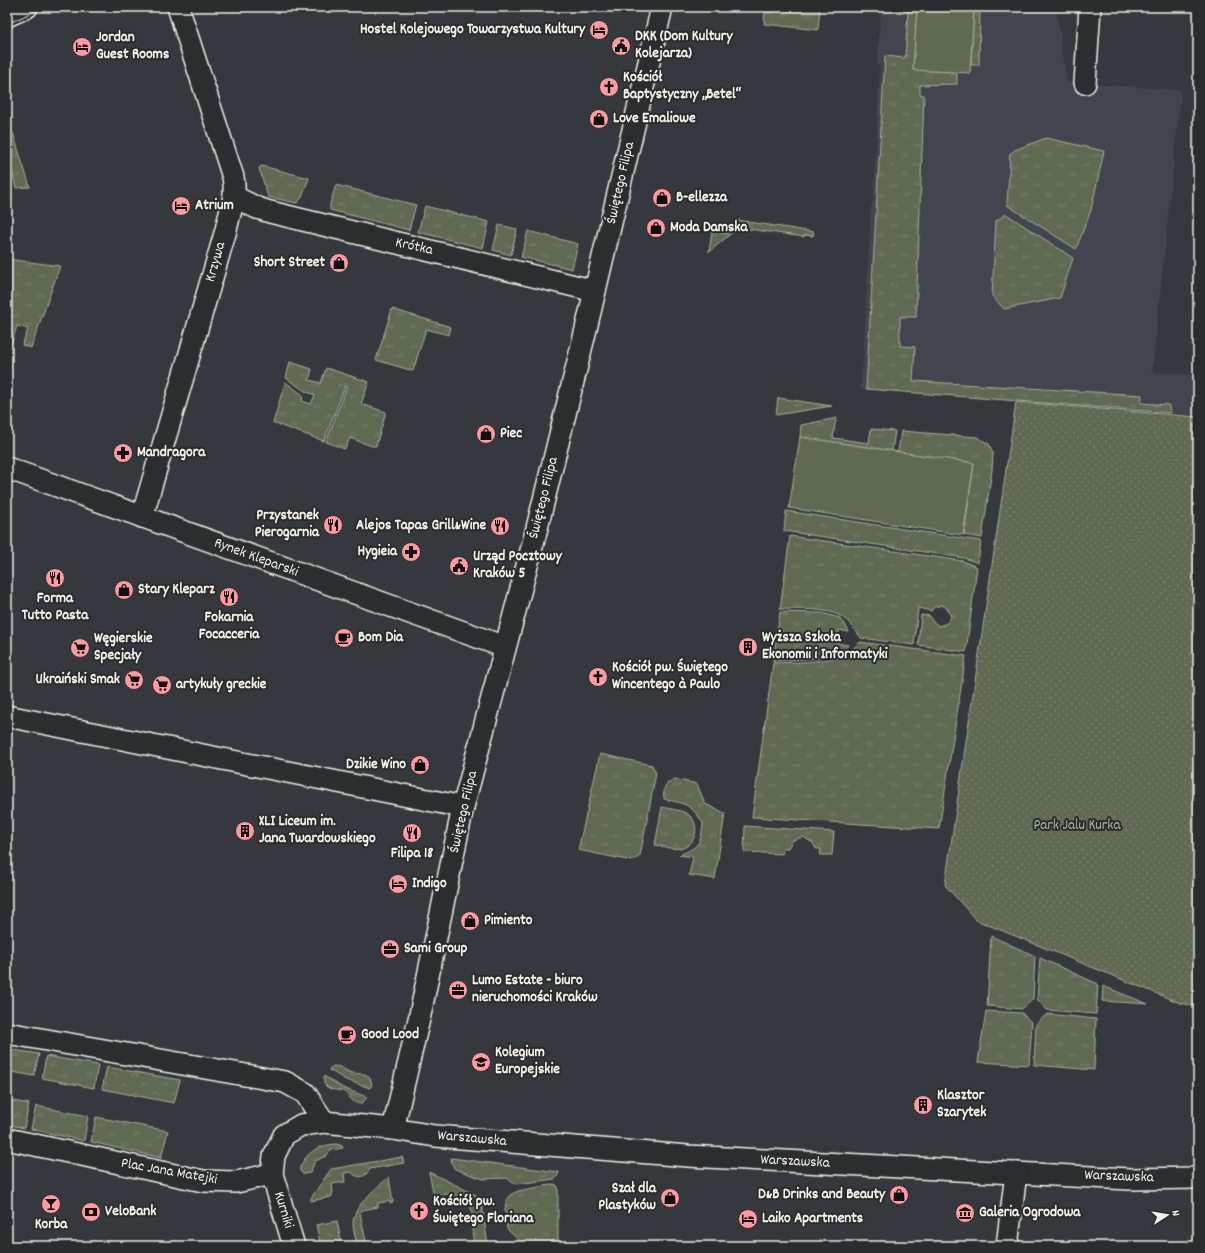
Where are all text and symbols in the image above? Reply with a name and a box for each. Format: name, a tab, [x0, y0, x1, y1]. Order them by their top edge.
place label: Hostel Kolejowego Towarzystwa Kultury	[360, 19, 586, 41]
hotel icon: Hostel Kolejowego Towarzystwa Kultury	[588, 19, 610, 41]
place label: DKK (Dom Kultury Kolejarza)	[635, 26, 733, 65]
place label: Jordan Guest Rooms	[96, 27, 169, 66]
public building icon: DKK (Dom Kultury Kolejarza)	[610, 35, 632, 57]
hotel icon: Jordan Guest Rooms	[71, 36, 93, 58]
place label: Kościół Baptystyczny „Betel“	[623, 67, 742, 106]
church icon: Kościół Baptystyczny „Betel“	[598, 76, 620, 98]
shop icon: Love Emaliowe	[588, 108, 610, 130]
place label: Love Emaliowe	[613, 108, 696, 130]
street label: Świętego Filipa	[601, 139, 641, 226]
shop icon: B-ellezza	[651, 187, 673, 209]
place label: B-ellezza	[676, 187, 728, 209]
hotel icon: Atrium	[170, 195, 192, 217]
place label: Atrium	[195, 195, 234, 217]
shop icon: Moda Damska	[645, 217, 667, 239]
place label: Moda Damska	[670, 217, 749, 239]
street label: Krótka	[393, 232, 436, 262]
street label: Krzywa	[200, 238, 232, 285]
place label: Short Street	[254, 252, 325, 274]
shop icon: Short Street	[328, 252, 350, 274]
shop icon: Piec	[475, 423, 497, 445]
place label: Piec	[500, 423, 522, 445]
pharmacy icon: Mandragora	[112, 442, 134, 464]
place label: Mandragora	[137, 442, 206, 464]
street label: Świętego Filipa	[523, 454, 565, 541]
place label: Przystanek Pierogarnia	[255, 505, 320, 544]
restaurant icon: Przystanek Pierogarnia	[322, 514, 344, 536]
place label: Alejos Tapas Grill&Wine	[356, 515, 486, 537]
restaurant icon: Alejos Tapas Grill&Wine	[489, 515, 511, 537]
street label: Rynek Kleparski	[211, 533, 301, 584]
place label: Hygieia	[358, 541, 398, 563]
pharmacy icon: Hygieia	[400, 541, 422, 563]
place label: Urząd Pocztowy Kraków 5	[473, 546, 563, 585]
public building icon: Urząd Pocztowy Kraków 5	[448, 555, 470, 577]
restaurant icon: Forma Tutto Pasta	[44, 567, 66, 589]
shop icon: Stary Kleparz	[113, 579, 135, 601]
place label: Stary Kleparz	[138, 579, 215, 601]
restaurant icon: Fokarnia Focacceria	[218, 586, 240, 608]
place label: Forma Tutto Pasta	[22, 588, 89, 627]
place label: Fokarnia Focacceria	[199, 607, 260, 646]
cafe icon: Bom Dia	[333, 627, 355, 649]
place label: Bom Dia	[358, 627, 404, 649]
place label: Wyższa Szkoła Ekonomii i Informatyki	[762, 627, 888, 666]
place label: Węgierskie Specjały	[94, 628, 153, 667]
building icon: Wyższa Szkoła Ekonomii i Informatyki	[737, 636, 759, 658]
supermarket icon: Węgierskie Specjały	[69, 637, 91, 659]
place label: Kościół pw. Świętego Wincentego à Paulo	[612, 657, 728, 696]
church icon: Kościół pw. Świętego Wincentego à Paulo	[587, 666, 609, 688]
place label: Ukraiński Smak	[36, 669, 120, 691]
supermarket icon: Ukraiński Smak	[123, 669, 145, 691]
supermarket icon: artykuły greckie	[151, 674, 173, 696]
place label: artykuły greckie	[176, 674, 267, 696]
place label: Dzikie Wino	[346, 754, 406, 776]
shop icon: Dzikie Wino	[409, 754, 431, 776]
street label: Świętego Filipa	[444, 768, 484, 855]
place label: XLI Liceum im. Jana Twardowskiego	[259, 811, 376, 850]
park label: Park Jalu Kurka	[1033, 815, 1122, 837]
building icon: XLI Liceum im. Jana Twardowskiego	[234, 820, 256, 842]
restaurant icon: Filipa 18	[401, 822, 423, 844]
place label: Filipa 18	[391, 843, 433, 865]
hotel icon: Indigo	[387, 873, 409, 895]
place label: Indigo	[412, 873, 447, 895]
shop icon: Pimiento	[459, 910, 481, 932]
place label: Pimiento	[484, 910, 533, 932]
office icon: Sami Group	[379, 938, 401, 960]
place label: Sami Group	[404, 938, 467, 960]
place label: Lumo Estate - biuro nieruchomości Kraków	[472, 970, 598, 1009]
office icon: Lumo Estate - biuro nieruchomości Kraków	[447, 979, 469, 1001]
cafe icon: Good Lood	[336, 1024, 358, 1046]
place label: Good Lood	[361, 1024, 419, 1046]
place label: Kolegium Europejskie	[495, 1042, 560, 1081]
school or university icon: Kolegium Europejskie	[470, 1051, 492, 1073]
place label: Klasztor Szarytek	[937, 1085, 986, 1124]
building icon: Klasztor Szarytek	[912, 1094, 934, 1116]
street label: Warszawska	[436, 1125, 508, 1153]
street label: Warszawska	[760, 1149, 831, 1175]
street label: Plac Jana Matejki	[119, 1153, 219, 1191]
street label: Warszawska	[1084, 1165, 1155, 1189]
place label: Szał dla Plastyków	[598, 1178, 657, 1217]
place label: D&B Drinks and Beauty	[758, 1184, 886, 1206]
shop icon: D&B Drinks and Beauty	[888, 1184, 910, 1206]
shop icon: Szał dla Plastyków	[659, 1187, 681, 1209]
street label: Kurniki	[267, 1189, 299, 1231]
place label: Kościół pw. Świętego Floriana	[433, 1191, 534, 1230]
bar icon: Korba	[40, 1193, 62, 1215]
north arrow	[1147, 1195, 1187, 1235]
church icon: Kościół pw. Świętego Floriana	[408, 1200, 430, 1222]
bank icon: VeloBank	[80, 1201, 102, 1223]
place label: VeloBank	[105, 1201, 156, 1223]
museum icon: Galeria Ogrodowa	[954, 1202, 976, 1224]
place label: Galeria Ogrodowa	[979, 1202, 1081, 1224]
hotel icon: Laiko Apartments	[737, 1208, 759, 1230]
place label: Laiko Apartments	[762, 1208, 863, 1230]
text: N	[1166, 1209, 1183, 1218]
place label: Korba	[35, 1214, 68, 1236]

